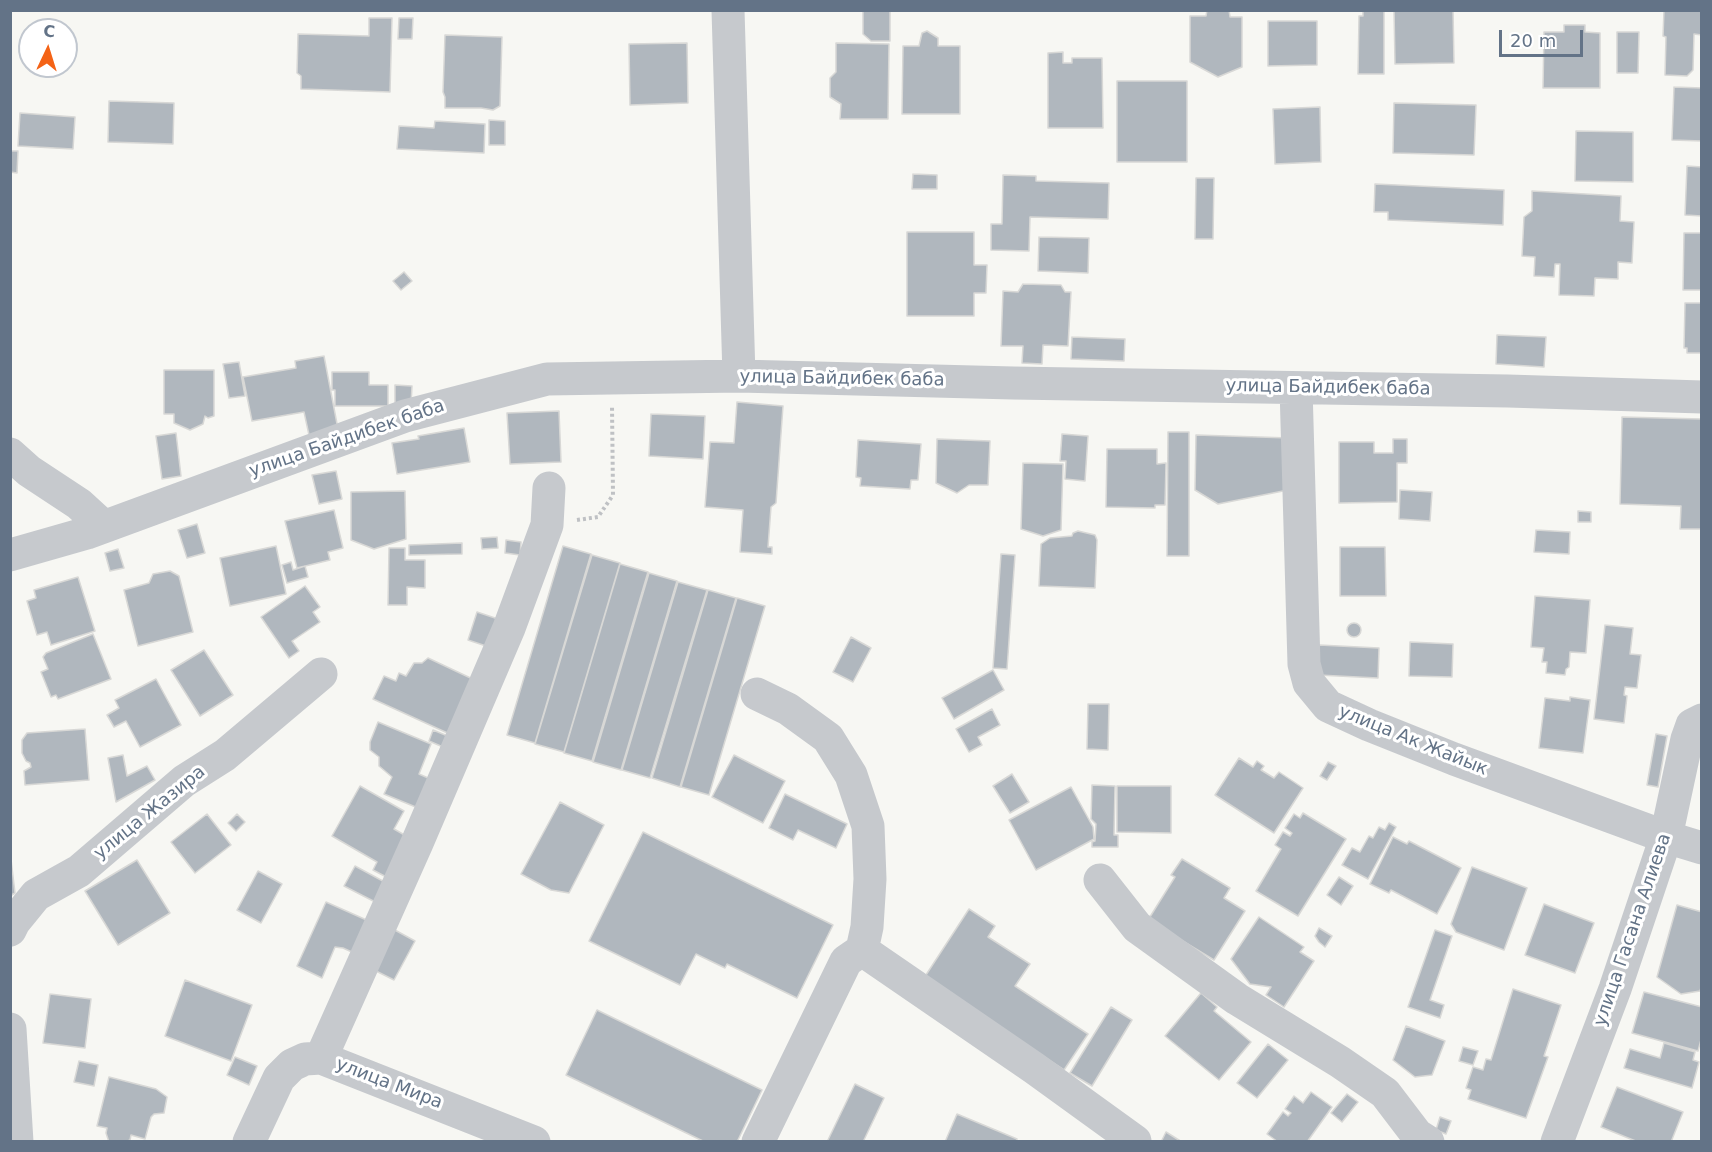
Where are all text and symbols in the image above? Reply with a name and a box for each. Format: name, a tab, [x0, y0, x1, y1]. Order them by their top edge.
north arrow	[18, 18, 78, 78]
scale bar	[1502, 18, 1586, 56]
text: С	[43, 22, 56, 41]
text: 20 m	[1510, 30, 1556, 51]
street label: улица Байдибек баба	[739, 366, 945, 392]
street label: улица Байдибек баба	[1225, 375, 1431, 401]
street label: улица Байдибек баба	[247, 395, 447, 483]
street label: улица Ак Жайык	[1335, 701, 1491, 781]
street label: улица Жазира	[90, 761, 210, 865]
street label: улица Гасана Алиева	[1590, 831, 1676, 1029]
street label: улица Мира	[333, 1054, 445, 1114]

